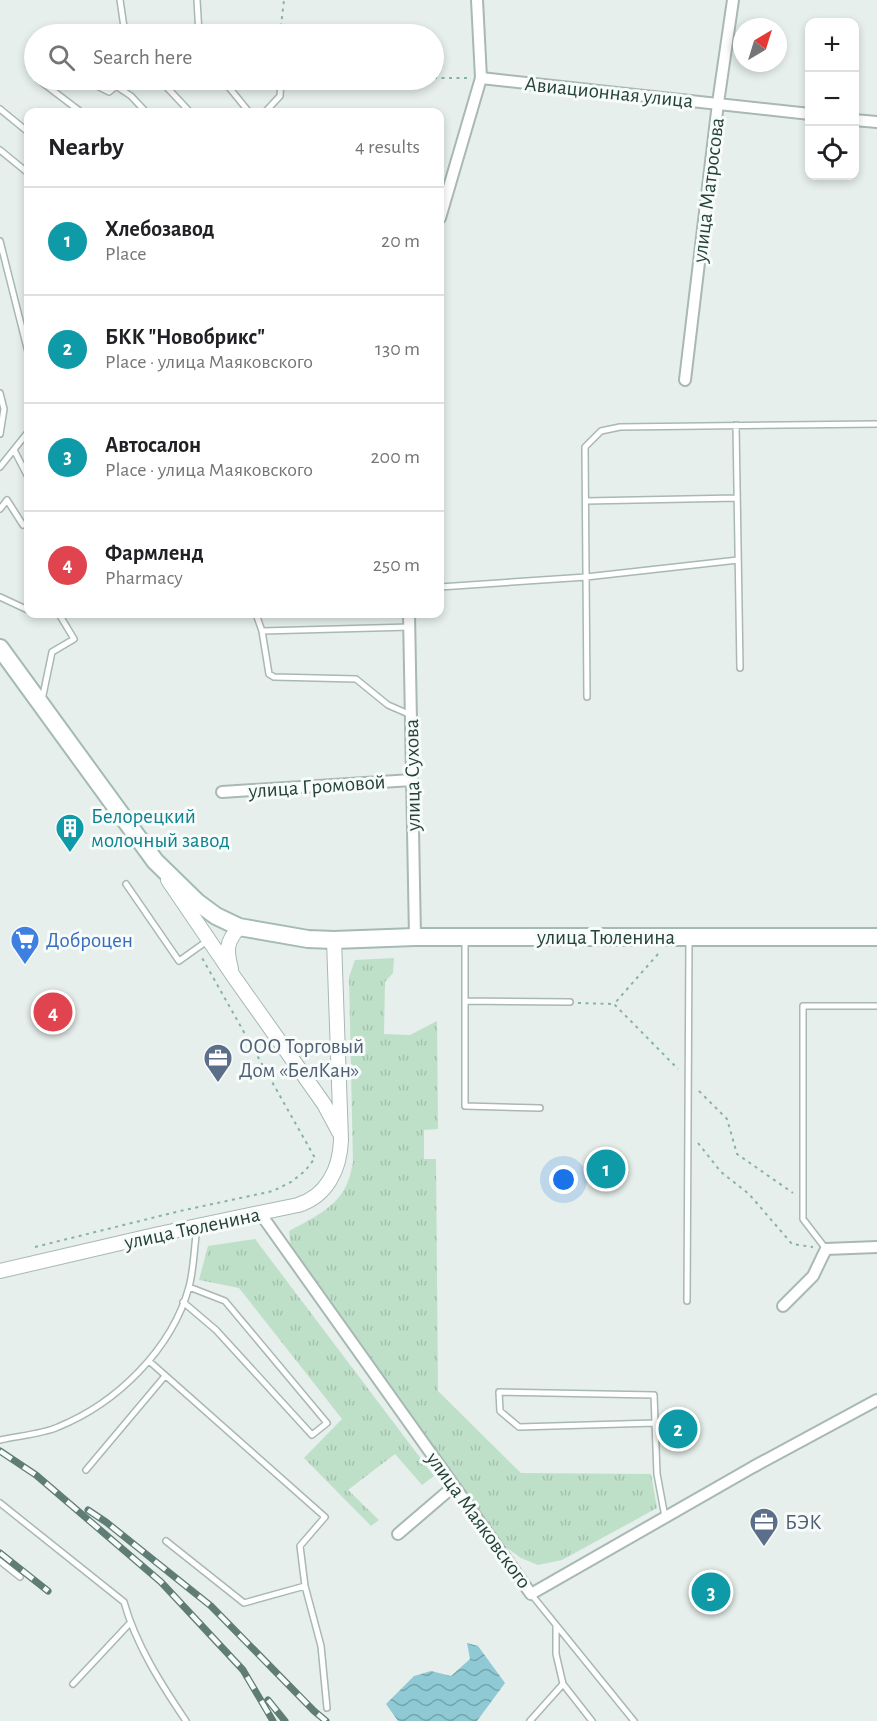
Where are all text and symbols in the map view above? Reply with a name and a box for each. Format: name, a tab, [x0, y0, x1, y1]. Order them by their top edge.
north arrow	[733, 18, 787, 72]
map controls	[805, 18, 859, 180]
button: +	[805, 18, 859, 72]
search box	[24, 24, 444, 90]
icon: search	[45, 41, 78, 74]
text: Search here	[93, 46, 192, 68]
button: −	[805, 72, 859, 126]
street label: Авиационная улица	[524, 73, 695, 112]
street label: улица Матросова	[689, 116, 728, 265]
button: locate	[805, 126, 859, 180]
text: Nearby	[48, 134, 124, 160]
text: 4 results	[355, 137, 420, 157]
text: Хлебозавод	[105, 218, 214, 240]
text: 1	[64, 231, 71, 251]
text: 20 m	[381, 231, 420, 251]
text: Place	[105, 244, 146, 264]
text: БКК "Новобрикс"	[105, 326, 265, 348]
text: 2	[63, 339, 72, 359]
text: 130 m	[375, 339, 420, 359]
text: Place · улица Маяковского	[105, 352, 313, 372]
text: Автосалон	[105, 434, 201, 456]
text: 3	[63, 447, 72, 467]
text: 200 m	[370, 447, 420, 467]
text: Place · улица Маяковского	[105, 460, 313, 480]
text: Фармленд	[105, 542, 204, 564]
text: 4	[62, 555, 73, 575]
text: 250 m	[373, 555, 420, 575]
text: Pharmacy	[105, 568, 183, 588]
street label: улица Сухова	[401, 718, 424, 832]
street label: улица Громовой	[247, 771, 386, 802]
place label: Белорецкий молочный завод	[91, 806, 230, 851]
building icon: Белорецкий молочный завод	[54, 812, 86, 854]
supermarket icon: Доброцен	[9, 924, 41, 966]
street label: улица Тюленина	[536, 927, 675, 948]
place label: Доброцен	[46, 930, 133, 951]
pin: 4	[34, 990, 72, 1034]
place label: ООО Торговый Дом «БелКан»	[239, 1036, 364, 1081]
office icon: ООО Торговый Дом «БелКан»	[202, 1042, 234, 1084]
pin: 1	[586, 1146, 626, 1192]
your location	[549, 1165, 578, 1194]
street label: улица Тюленина	[121, 1204, 262, 1253]
pin: 2	[658, 1406, 698, 1452]
street label: улица Маяковского	[422, 1447, 535, 1592]
office icon: БЭК	[748, 1506, 780, 1548]
place label: БЭК	[785, 1512, 821, 1533]
pin: 3	[692, 1570, 730, 1614]

